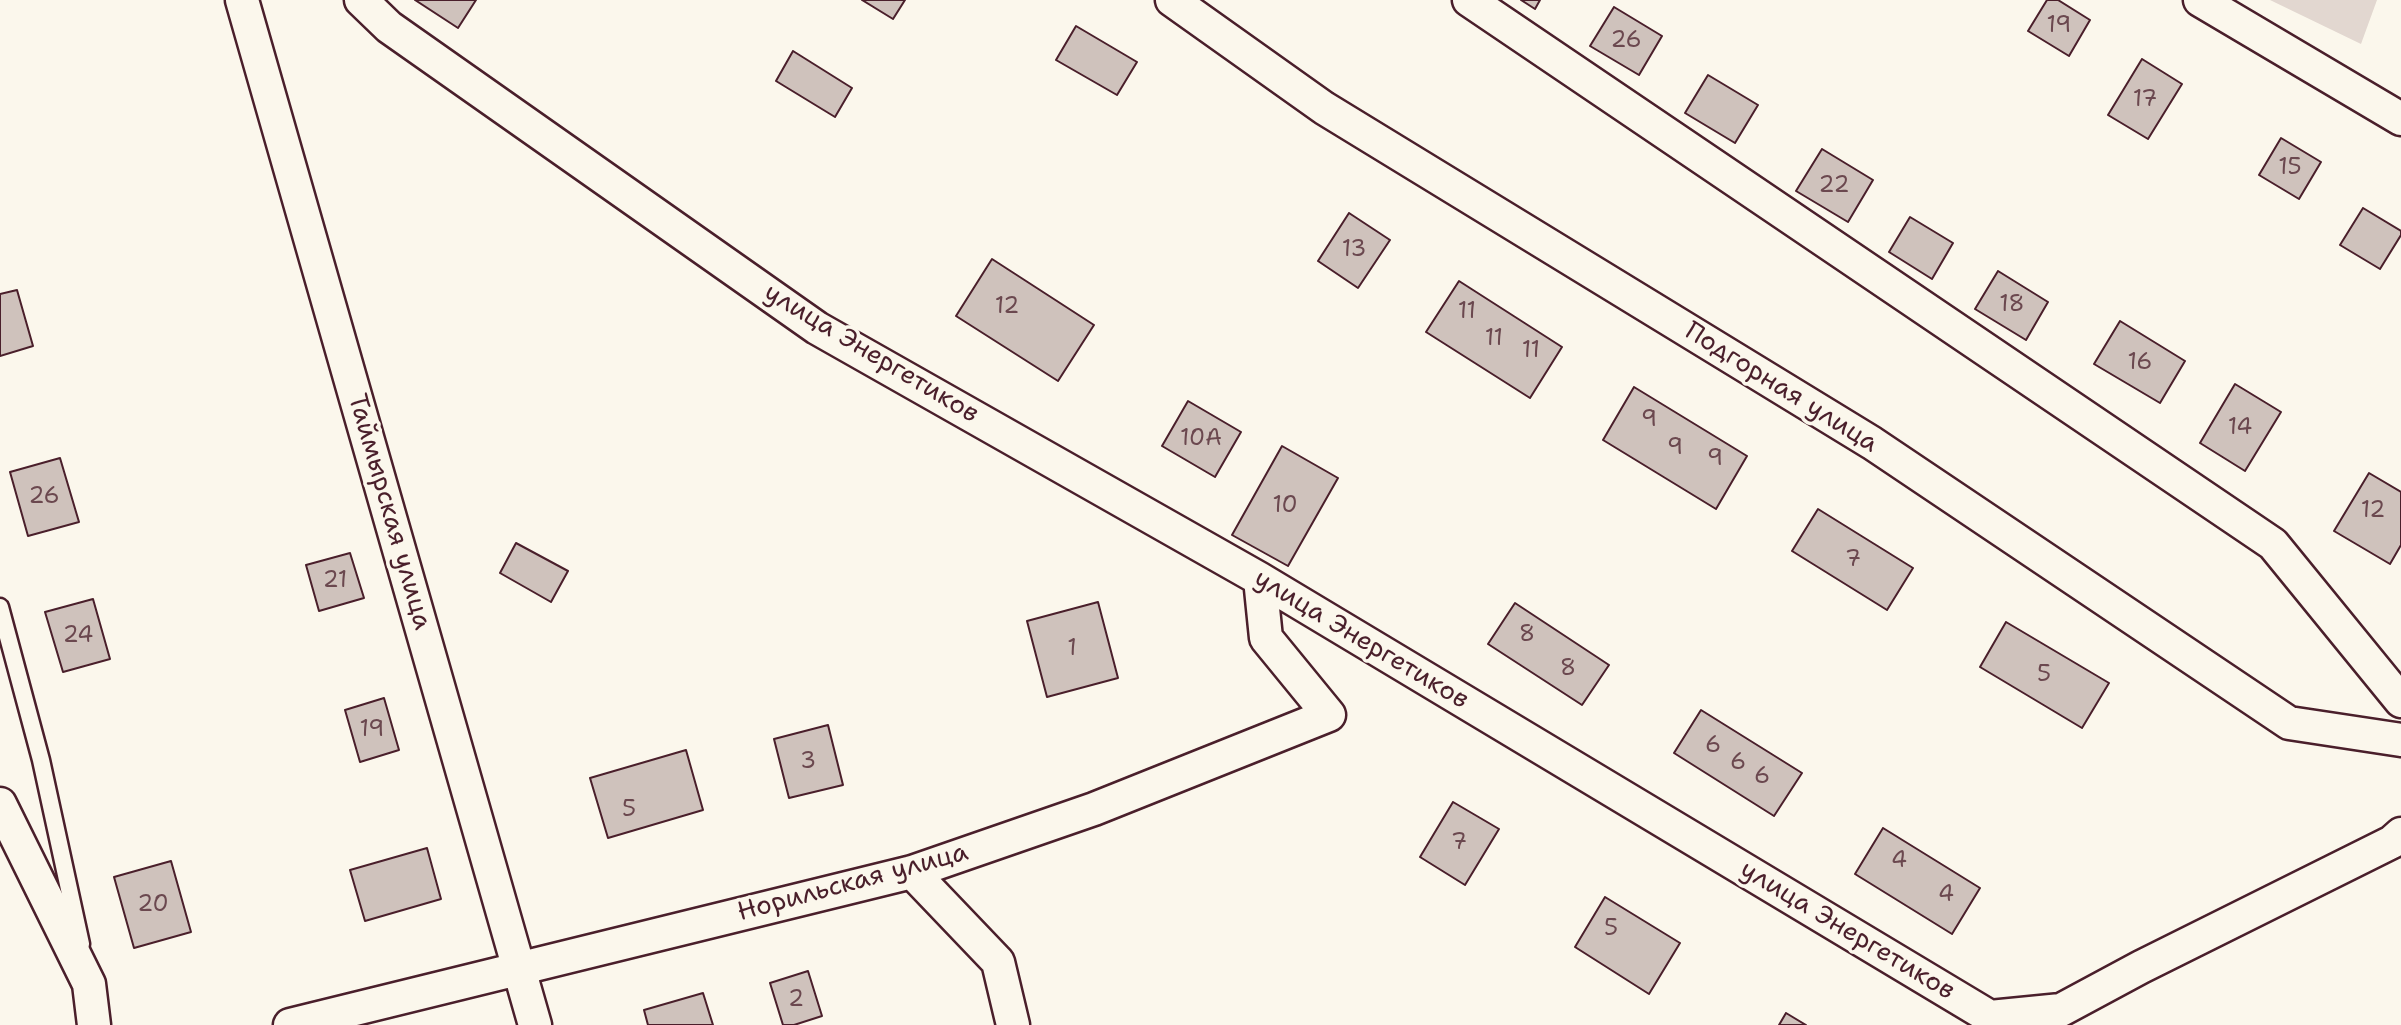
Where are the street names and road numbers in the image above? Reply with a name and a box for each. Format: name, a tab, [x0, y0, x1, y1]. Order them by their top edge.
street label: улица Энергетиков	[758, 278, 984, 430]
street label: Подгорная улица	[1679, 316, 1883, 460]
street label: Таймырская улица	[340, 391, 438, 633]
street label: улица Энергетиков	[1248, 564, 1474, 716]
street label: Норильская улица	[734, 837, 972, 929]
street label: улица Энергетиков	[1734, 855, 1960, 1007]

